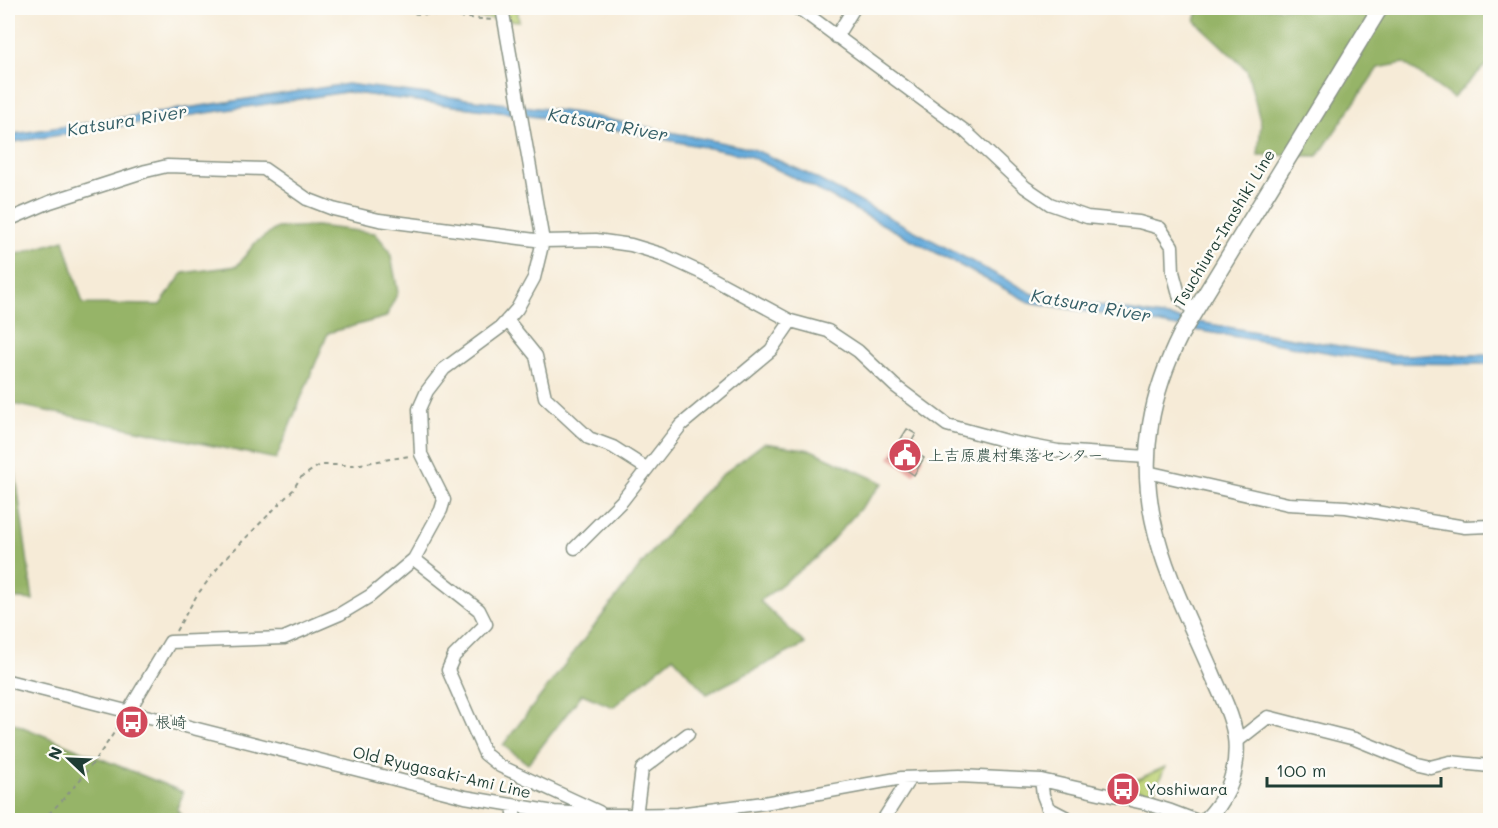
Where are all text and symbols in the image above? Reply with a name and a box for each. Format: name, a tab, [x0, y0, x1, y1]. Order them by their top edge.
water label: Katsura River	[65, 99, 189, 141]
water label: Katsura River	[546, 102, 670, 146]
street label: Tsuchiura-Inashiki Line	[1168, 145, 1279, 310]
water label: Katsura River	[1029, 283, 1153, 327]
public building icon: 上吉原農村集落センター	[887, 437, 923, 473]
place label: 上吉原農村集落センター	[928, 444, 1103, 465]
bus stop icon: 根崎	[114, 704, 150, 740]
place label: 根崎	[155, 711, 187, 732]
north arrow	[39, 729, 99, 789]
street label: Old Ryugasaki-Ami Line	[351, 741, 533, 802]
text: N	[43, 743, 67, 763]
scale bar	[1267, 750, 1441, 788]
text: 100 m	[1276, 758, 1326, 782]
bus stop icon: Yoshiwara	[1105, 771, 1141, 807]
place label: Yoshiwara	[1146, 778, 1228, 799]

